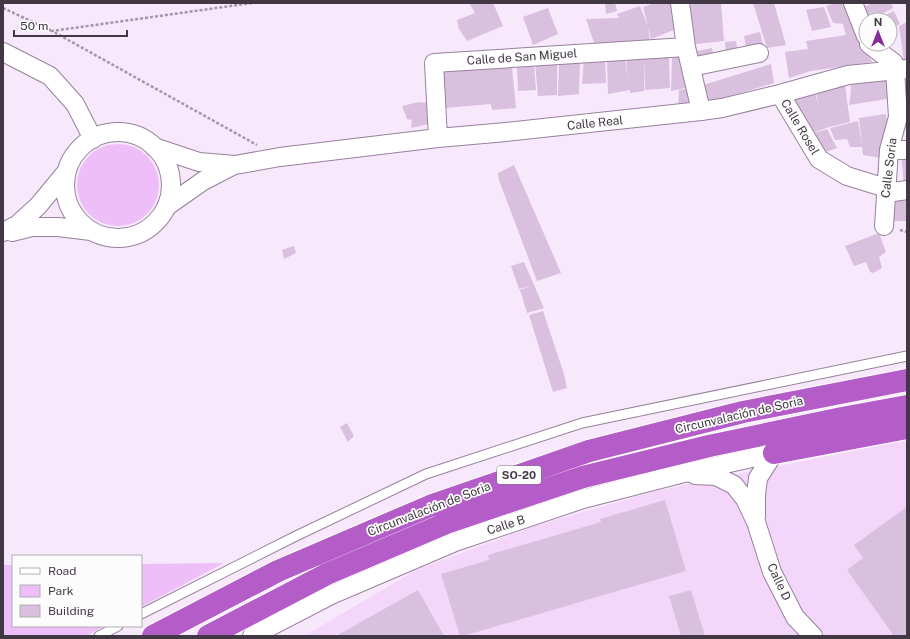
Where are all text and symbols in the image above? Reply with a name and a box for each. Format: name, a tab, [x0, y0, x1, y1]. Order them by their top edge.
scale bar	[14, 12, 127, 38]
north arrow	[858, 12, 898, 52]
text: N	[874, 16, 882, 28]
text: 50 m	[20, 19, 48, 33]
street label: Calle de San Miguel	[466, 46, 578, 68]
street label: Calle Rosel	[778, 97, 822, 158]
street label: Calle Real	[566, 113, 624, 133]
street label: Calle Soria	[878, 137, 900, 199]
street label: Circunvalación de Soria	[674, 393, 804, 437]
road number: SO-20	[497, 466, 541, 484]
street label: Circunvalación de Soria	[365, 479, 493, 539]
street label: Calle B	[485, 512, 527, 538]
legend	[12, 555, 142, 627]
street label: Calle D	[764, 561, 794, 603]
text: Road	[48, 564, 76, 578]
text: Park	[48, 584, 74, 598]
text: Building	[48, 604, 94, 618]

